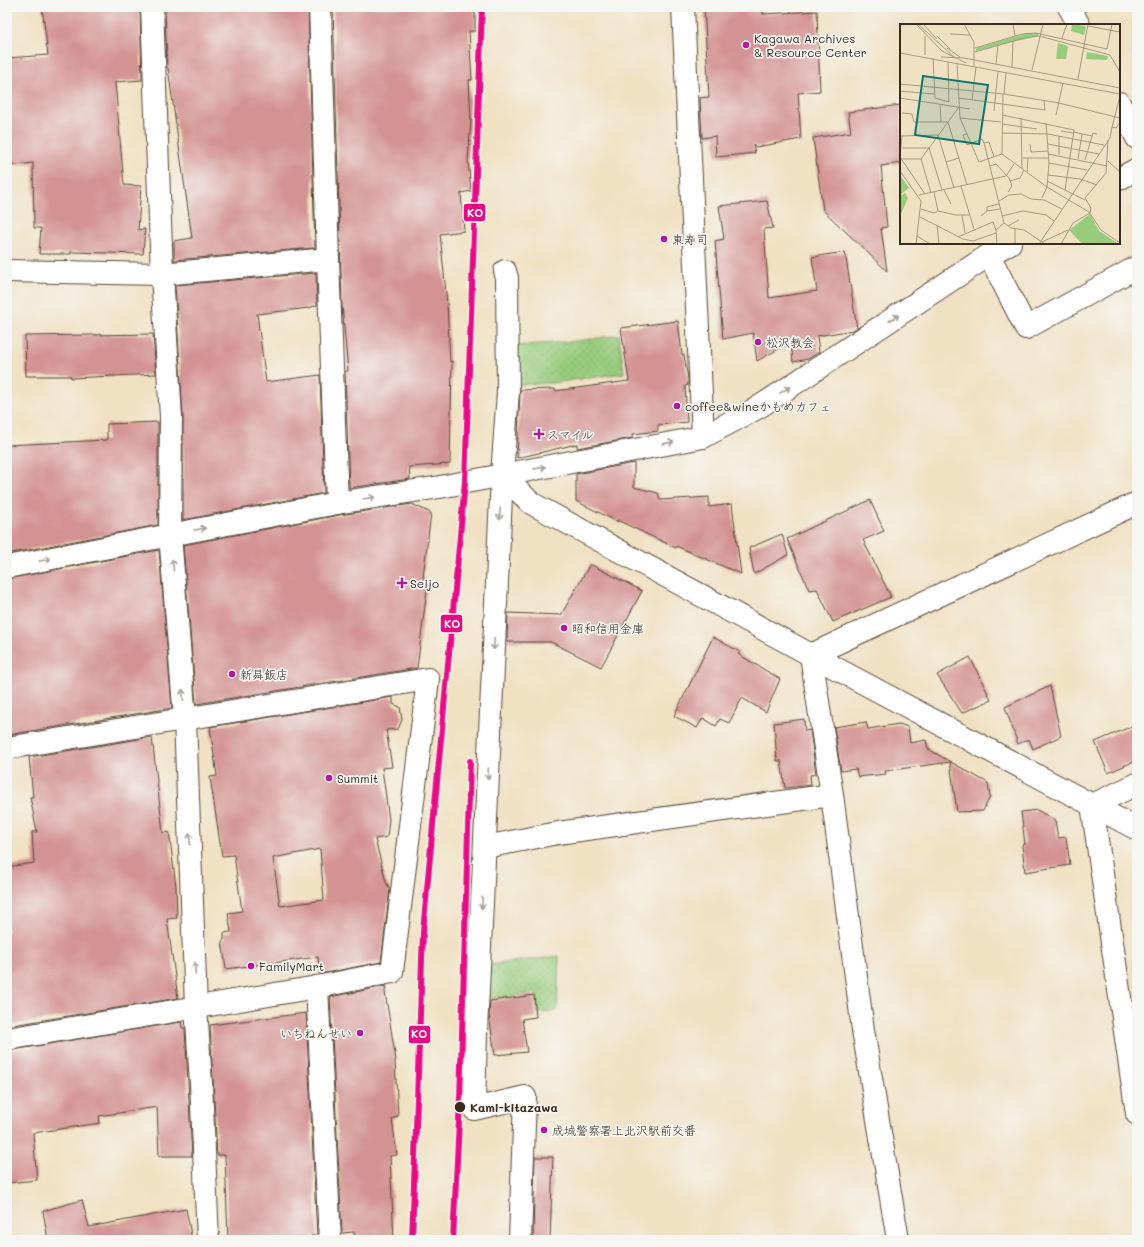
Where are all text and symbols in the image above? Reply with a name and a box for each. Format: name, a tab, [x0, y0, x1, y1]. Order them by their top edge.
inset map	[900, 24, 1120, 244]
place label: Kagawa Archives & Resource Center	[754, 30, 867, 60]
marker: Kagawa Archives & Resource Center	[741, 40, 751, 50]
line badge: KO	[463, 203, 486, 222]
text: KO	[467, 205, 483, 220]
place label: 東寿司	[672, 231, 708, 247]
marker: 東寿司	[659, 234, 669, 244]
one-way arrow	[888, 314, 899, 322]
place label: 松沢教会	[766, 334, 814, 350]
marker: 松沢教会	[753, 337, 763, 347]
one-way arrow	[780, 385, 791, 394]
place label: coffee&wineかもめカフェ	[685, 398, 831, 414]
marker: coffee&wineかもめカフェ	[672, 401, 682, 411]
place label: スマイル	[547, 426, 594, 442]
marker: スマイル	[534, 429, 544, 439]
one-way arrow	[661, 439, 674, 447]
one-way arrow	[533, 463, 546, 471]
one-way arrow	[363, 494, 376, 502]
one-way arrow	[496, 507, 504, 520]
one-way arrow	[193, 525, 206, 533]
one-way arrow	[38, 555, 51, 563]
one-way arrow	[169, 559, 176, 572]
place label: Seijo	[410, 575, 439, 591]
marker: Seijo	[397, 578, 407, 588]
line badge: KO	[440, 614, 463, 633]
text: KO	[444, 616, 460, 631]
place label: 昭和信用金庫	[572, 620, 644, 636]
marker: 昭和信用金庫	[559, 623, 569, 633]
one-way arrow	[491, 637, 498, 650]
place label: 新曻飯店	[240, 666, 288, 682]
marker: 新曻飯店	[227, 669, 237, 679]
one-way arrow	[180, 689, 187, 702]
one-way arrow	[485, 767, 492, 780]
place label: Summit	[337, 770, 378, 786]
marker: Summit	[324, 773, 334, 783]
one-way arrow	[186, 833, 193, 846]
one-way arrow	[479, 896, 486, 909]
place label: FamilyMart	[259, 958, 324, 974]
marker: FamilyMart	[246, 961, 256, 971]
one-way arrow	[191, 962, 198, 975]
place label: いちねんせい	[280, 1025, 352, 1041]
line badge: KO	[408, 1025, 431, 1044]
text: KO	[411, 1026, 427, 1041]
marker: いちねんせい	[355, 1028, 365, 1038]
place label: Kami-kitazawa	[470, 1099, 558, 1115]
marker: Kami-kitazawa	[453, 1100, 467, 1114]
place label: 成城警察署上北沢駅前交番	[552, 1122, 696, 1138]
marker: 成城警察署上北沢駅前交番	[539, 1125, 549, 1135]

